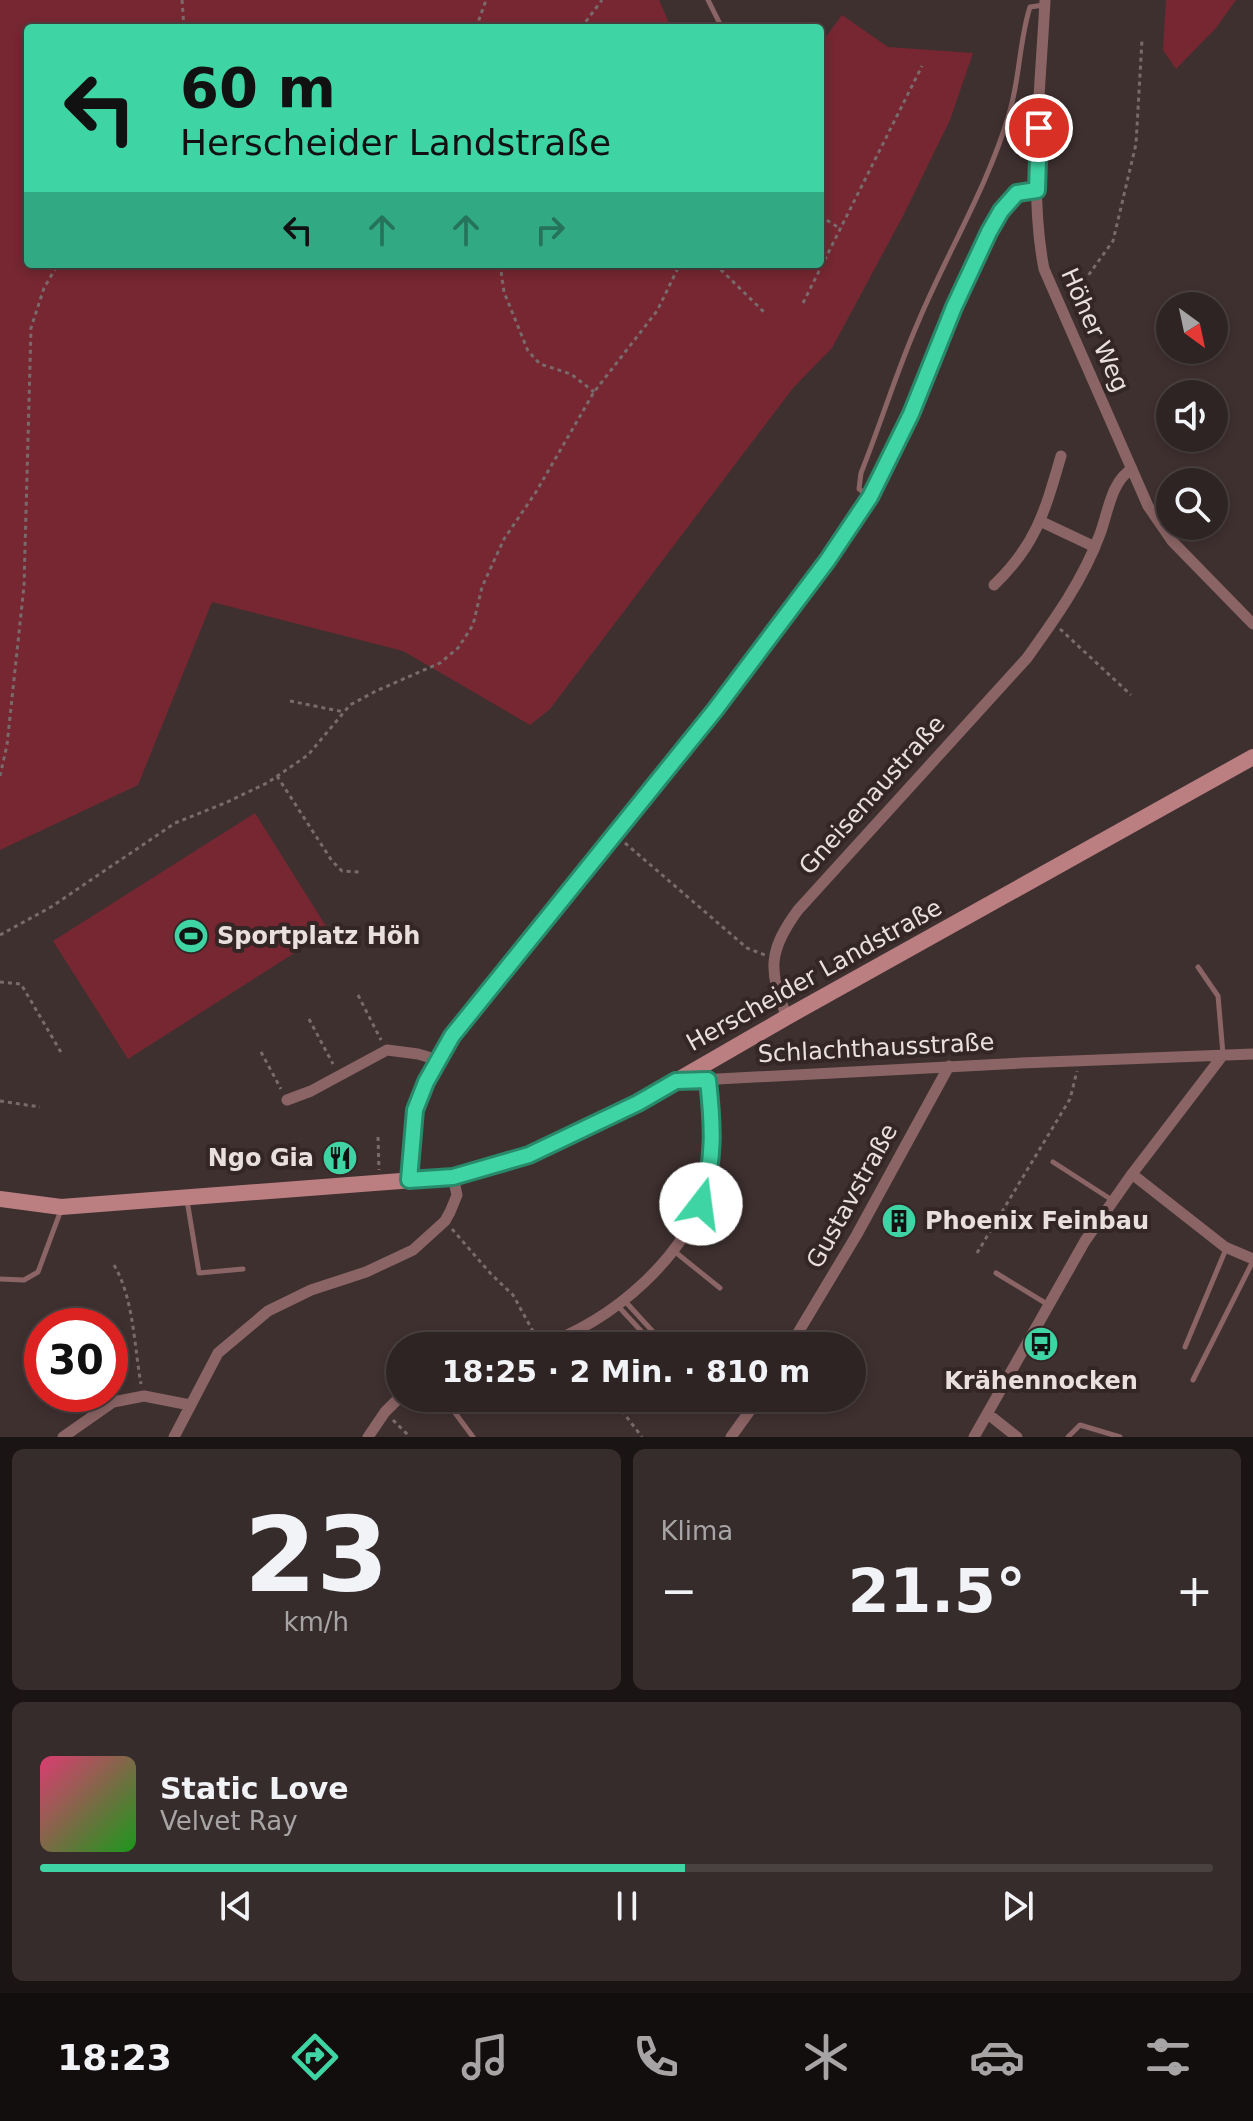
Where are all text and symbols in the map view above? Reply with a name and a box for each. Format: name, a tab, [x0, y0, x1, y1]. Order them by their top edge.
text: 60 m	[180, 55, 336, 120]
icon: left	[48, 56, 152, 160]
pin	[1005, 94, 1073, 162]
icon: arrive	[1017, 106, 1061, 150]
text: Herscheider Landstraße	[180, 122, 611, 163]
icon: left	[276, 208, 320, 252]
icon: ahead	[360, 208, 404, 252]
icon: ahead	[444, 208, 488, 252]
icon: right	[528, 208, 572, 252]
street label: Höher Weg	[1055, 264, 1135, 396]
north arrow	[1156, 292, 1228, 364]
map controls	[1156, 292, 1228, 540]
button: sound	[1156, 380, 1228, 452]
button: search	[1156, 468, 1228, 540]
street label: Gneisenaustraße	[793, 710, 951, 880]
street label: Herscheider Landstraße	[682, 893, 946, 1057]
sports icon: Sportplatz Höh	[172, 917, 210, 955]
place label: Sportplatz Höh	[217, 922, 420, 950]
street label: Schlachthausstraße	[757, 1028, 995, 1068]
street label: Gustavstraße	[801, 1119, 903, 1273]
restaurant icon: Ngo Gia	[321, 1139, 359, 1177]
place label: Ngo Gia	[208, 1144, 314, 1172]
position arrow	[659, 1162, 743, 1246]
building icon: Phoenix Feinbau	[880, 1202, 918, 1240]
place label: Phoenix Feinbau	[925, 1207, 1149, 1235]
speed limit sign: 30	[24, 1308, 128, 1412]
bus stop icon: Krähennocken	[1022, 1325, 1060, 1363]
text: 18:25 · 2 Min. · 810 m	[442, 1354, 810, 1389]
place label: Krähennocken	[944, 1367, 1138, 1395]
text: 23	[244, 1494, 389, 1616]
text: Klima	[661, 1516, 733, 1546]
text: 21.5°	[848, 1556, 1026, 1626]
text: −	[661, 1565, 697, 1616]
text: +	[1176, 1565, 1213, 1616]
text: km/h	[283, 1607, 349, 1637]
text: Static Love	[160, 1771, 349, 1806]
text: Velvet Ray	[160, 1806, 298, 1836]
icon: previous	[214, 1884, 258, 1928]
icon: pause	[605, 1884, 649, 1928]
icon: next	[996, 1884, 1040, 1928]
icon: directions	[287, 2029, 343, 2085]
icon: music	[457, 2029, 513, 2085]
icon: phone	[628, 2029, 684, 2085]
icon: climate	[798, 2029, 854, 2085]
icon: car	[969, 2029, 1025, 2085]
icon: filters	[1140, 2029, 1196, 2085]
text: 18:23	[57, 2037, 172, 2078]

